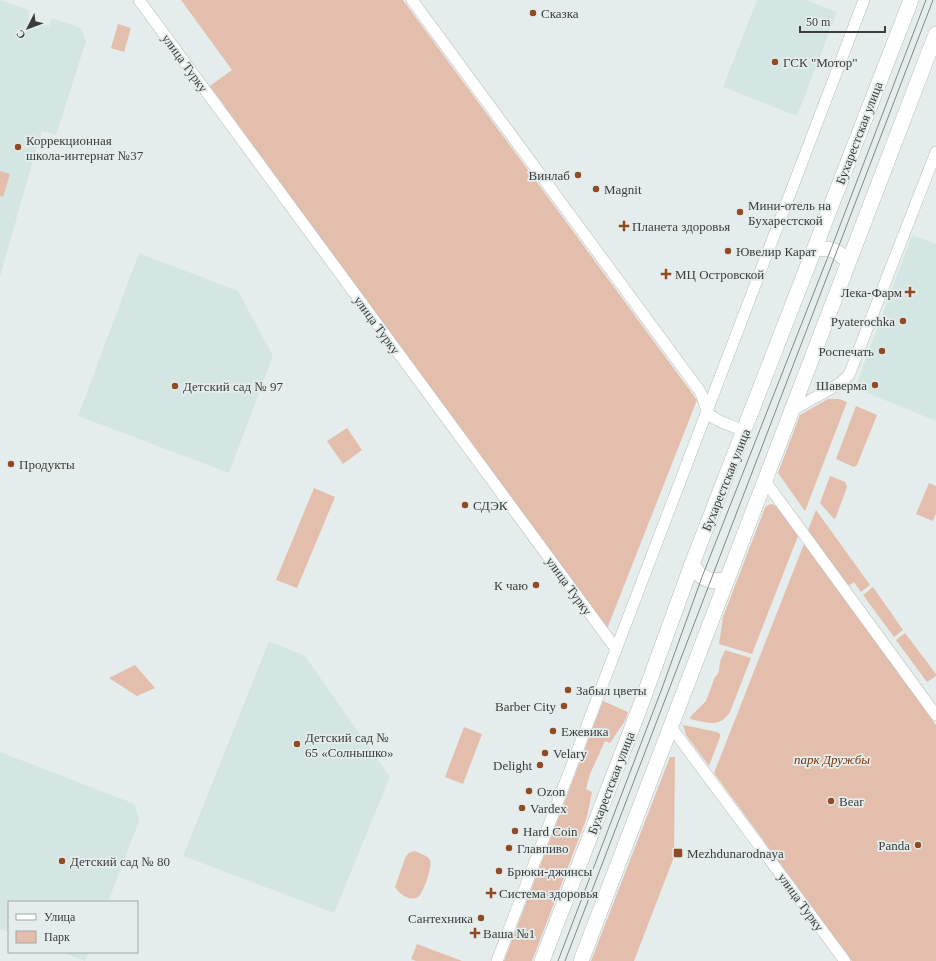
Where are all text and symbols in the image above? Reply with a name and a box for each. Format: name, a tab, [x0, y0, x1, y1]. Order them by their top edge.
place label: Сказка	[541, 6, 579, 21]
north arrow	[8, 8, 48, 48]
marker: Сказка	[528, 8, 538, 18]
scale bar	[800, 8, 885, 34]
text: 50 m	[806, 15, 831, 29]
text: С	[13, 28, 28, 42]
street label: улица Турку	[159, 31, 211, 95]
place label: ГСК "Мотор"	[783, 55, 858, 70]
marker: ГСК "Мотор"	[770, 57, 780, 67]
street label: Бухарестская улица	[832, 79, 886, 187]
place label: Коррекционная школа-интернат №37	[26, 133, 144, 163]
marker: Коррекционная школа-интернат №37	[13, 142, 23, 152]
place label: Винлаб	[529, 168, 570, 183]
marker: Винлаб	[573, 170, 583, 180]
place label: Magnit	[604, 182, 642, 197]
marker: Magnit	[591, 184, 601, 194]
place label: Мини-отель на Бухарестской	[748, 198, 831, 228]
marker: Мини-отель на Бухарестской	[735, 207, 745, 217]
place label: Планета здоровья	[632, 219, 730, 234]
marker: Планета здоровья	[619, 221, 629, 231]
place label: Ювелир Карат	[736, 244, 817, 259]
marker: Ювелир Карат	[723, 246, 733, 256]
place label: МЦ Островской	[675, 267, 764, 282]
marker: МЦ Островской	[660, 268, 672, 280]
place label: Лека-Фарм	[841, 285, 902, 300]
marker: Лека-Фарм	[905, 287, 915, 297]
street label: улица Турку	[351, 293, 403, 357]
place label: Pyaterochka	[831, 314, 895, 329]
marker: Pyaterochka	[898, 316, 908, 326]
place label: Роспечать	[819, 344, 874, 359]
marker: Роспечать	[877, 346, 887, 356]
place label: Шаверма	[816, 378, 867, 393]
place label: Детский сад № 97	[183, 379, 284, 394]
marker: Шаверма	[870, 380, 880, 390]
marker: Детский сад № 97	[170, 381, 180, 391]
street label: Бухарестская улица	[699, 426, 753, 533]
place label: Продукты	[19, 457, 75, 472]
marker: Продукты	[6, 459, 16, 469]
place label: СДЭК	[473, 498, 508, 513]
marker: СДЭК	[460, 500, 470, 510]
street label: улица Турку	[543, 554, 595, 618]
place label: К чаю	[494, 578, 528, 593]
marker: К чаю	[531, 580, 541, 590]
place label: Забыл цветы	[576, 683, 647, 698]
marker: Забыл цветы	[563, 685, 573, 695]
place label: Barber City	[495, 699, 556, 714]
marker: Barber City	[559, 701, 569, 711]
place label: Ежевика	[561, 724, 609, 739]
marker: Ежевика	[548, 726, 558, 736]
street label: Бухарестская улица	[584, 729, 638, 837]
place label: Детский сад № 65 «Солнышко»	[305, 730, 394, 760]
marker: Детский сад № 65 «Солнышко»	[292, 739, 302, 749]
place label: Velary	[553, 746, 587, 761]
marker: Velary	[540, 748, 550, 758]
park label: парк Дружбы	[794, 752, 870, 767]
place label: Delight	[493, 758, 532, 773]
marker: Delight	[535, 760, 545, 770]
place label: Ozon	[537, 784, 566, 799]
marker: Ozon	[524, 786, 534, 796]
place label: Bear	[839, 794, 864, 809]
marker: Bear	[826, 796, 836, 806]
place label: Vardex	[530, 801, 567, 816]
marker: Vardex	[517, 803, 527, 813]
place label: Hard Coin	[523, 824, 578, 839]
marker: Hard Coin	[510, 826, 520, 836]
place label: Panda	[878, 838, 910, 853]
marker: Panda	[913, 840, 923, 850]
place label: Главпиво	[517, 841, 568, 856]
marker: Главпиво	[504, 843, 514, 853]
place label: Mezhdunarodnaya	[687, 846, 784, 861]
marker: Mezhdunarodnaya	[672, 847, 684, 859]
place label: Детский сад № 80	[70, 854, 170, 869]
marker: Детский сад № 80	[57, 856, 67, 866]
place label: Брюки-джинсы	[507, 864, 593, 879]
marker: Брюки-джинсы	[494, 866, 504, 876]
street label: улица Турку	[775, 870, 827, 934]
place label: Система здоровья	[499, 886, 598, 901]
marker: Система здоровья	[486, 888, 496, 898]
legend	[8, 901, 138, 953]
text: Улица	[44, 910, 76, 924]
place label: Сантехника	[408, 911, 473, 926]
marker: Сантехника	[476, 913, 486, 923]
place label: Ваша №1	[483, 926, 535, 941]
marker: Ваша №1	[470, 928, 480, 938]
text: Парк	[44, 930, 70, 944]

